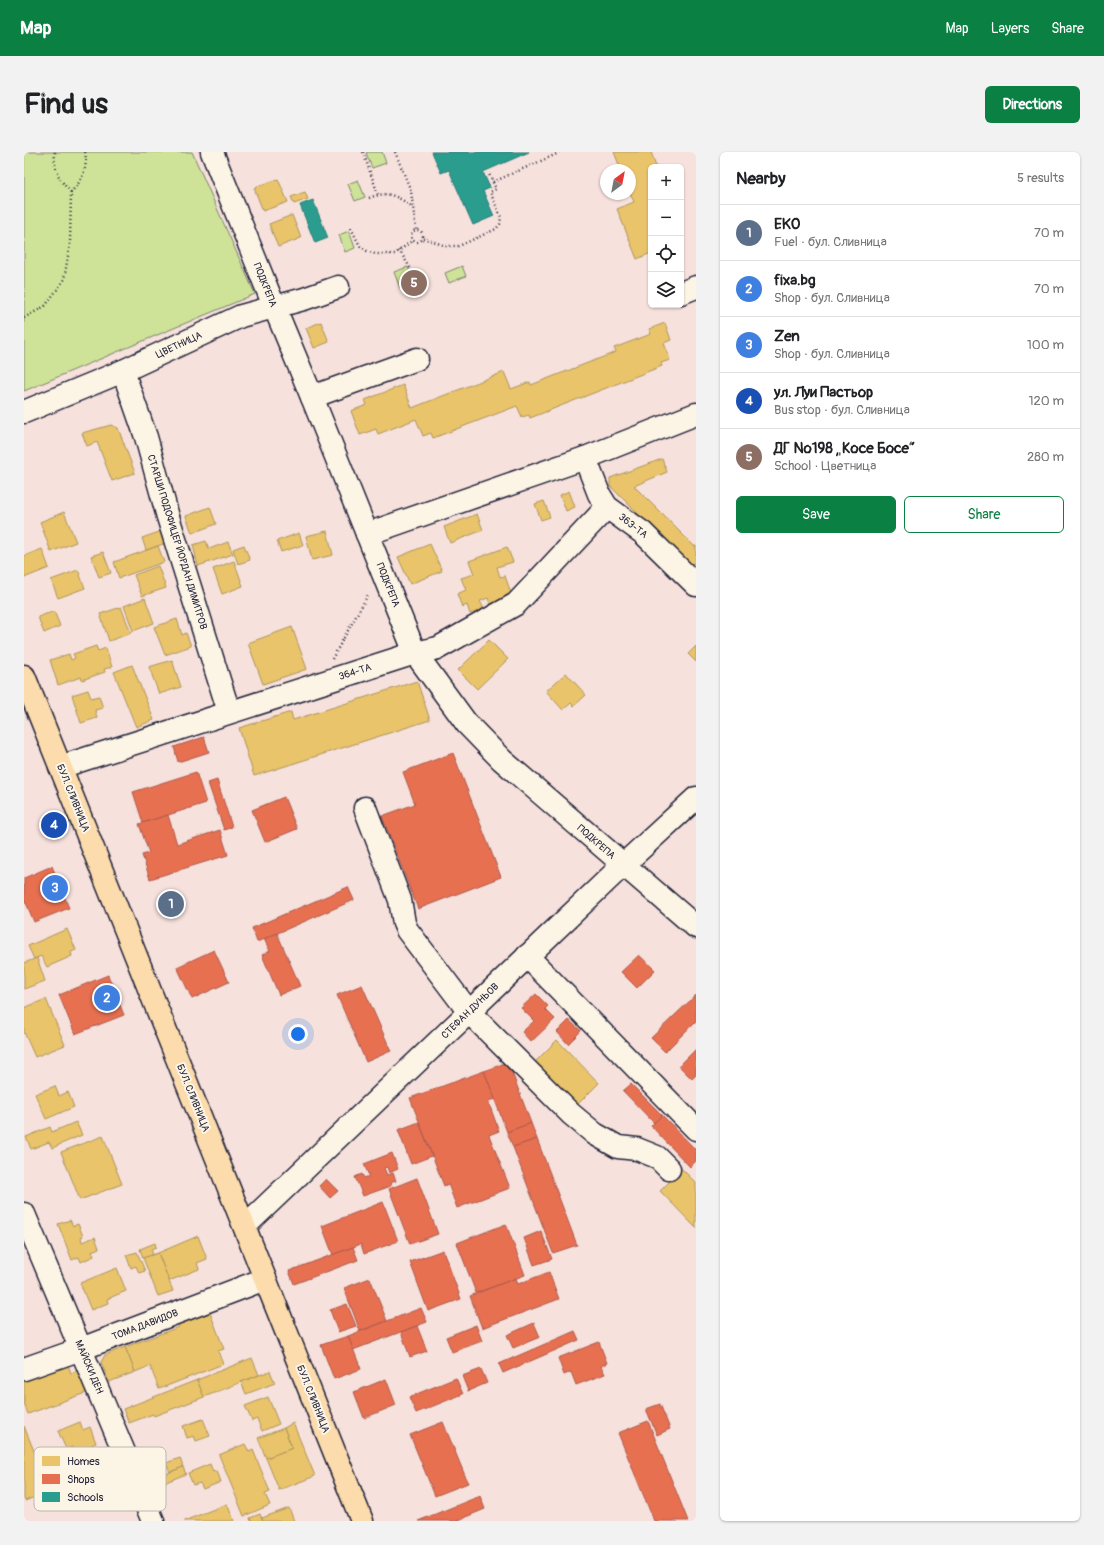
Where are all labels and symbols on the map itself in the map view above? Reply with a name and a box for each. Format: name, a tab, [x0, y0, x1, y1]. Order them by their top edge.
north arrow	[600, 164, 636, 200]
street label: ПОДКРЕПА	[251, 261, 280, 309]
pin: 5	[401, 268, 427, 298]
street label: ЦВЕТНИЦА	[154, 329, 204, 361]
street label: СТАРШИ ПОДОФИЦЕР ЙОРДАН ДИМИТРОВ	[145, 453, 210, 631]
street label: 363-ТА	[616, 511, 650, 541]
street label: ПОДКРЕПА	[374, 561, 403, 609]
street label: 364-ТА	[337, 661, 373, 683]
street label: БУЛ. СЛИВНИЦА	[54, 762, 92, 834]
pin: 4	[41, 810, 67, 840]
street label: ПОДКРЕПА	[574, 822, 618, 862]
pin: 3	[42, 873, 68, 903]
pin: 1	[158, 889, 184, 919]
street label: СТЕФАН ДУНЬОВ	[439, 980, 501, 1041]
pin: 2	[94, 983, 120, 1013]
your location	[288, 1024, 308, 1044]
street label: БУЛ. СЛИВНИЦА	[174, 1062, 212, 1134]
street label: ТОМА ДАВИДОВ	[110, 1307, 180, 1343]
street label: МАЙСКИ ДЕН	[72, 1338, 107, 1396]
street label: БУЛ. СЛИВНИЦА	[294, 1363, 332, 1435]
legend	[34, 1447, 166, 1511]
text: Homes	[67, 1455, 100, 1468]
text: Shops	[67, 1473, 95, 1486]
text: Schools	[67, 1491, 104, 1504]

